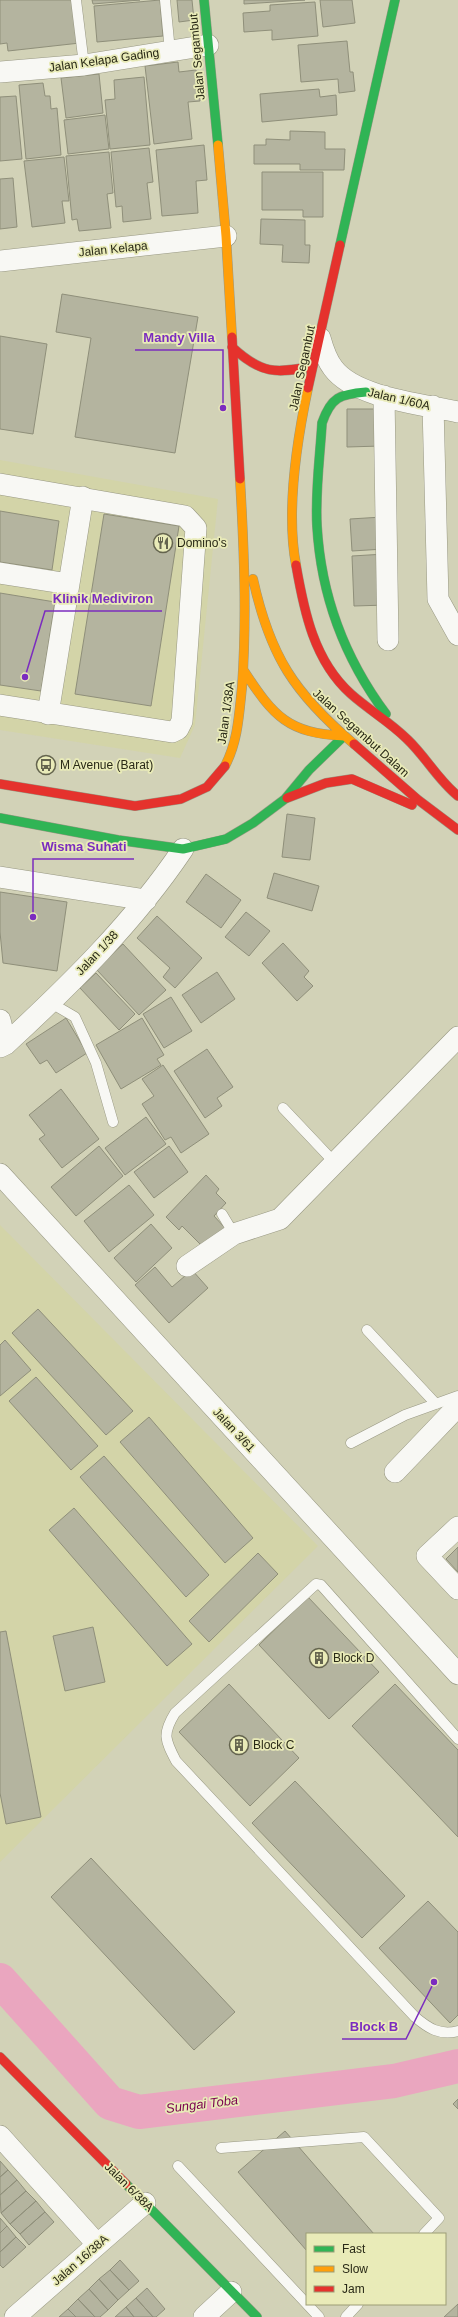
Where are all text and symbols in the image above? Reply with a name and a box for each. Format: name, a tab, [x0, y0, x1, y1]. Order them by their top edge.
street label: Jalan Segambut	[186, 13, 208, 101]
street label: Jalan Kelapa Gading	[48, 45, 160, 75]
street label: Jalan Kelapa	[78, 238, 149, 260]
street label: Jalan Segambut	[286, 323, 318, 412]
callout: Mandy Villa	[135, 325, 223, 350]
text: Mandy Villa	[143, 330, 215, 345]
street label: Jalan 1/60A	[367, 385, 431, 413]
restaurant icon: Domino's	[152, 532, 174, 554]
place label: Domino's	[177, 536, 227, 550]
callout: Klinik Mediviron	[45, 586, 162, 611]
text: Klinik Mediviron	[53, 591, 153, 606]
street label: Jalan 1/38A	[215, 681, 237, 745]
street label: Jalan Segambut Dalam	[310, 686, 412, 780]
bus stop icon: M Avenue (Barat)	[35, 754, 57, 776]
place label: M Avenue (Barat)	[60, 758, 153, 772]
callout: Wisma Suhati	[33, 834, 134, 859]
text: Wisma Suhati	[41, 839, 127, 854]
street label: Jalan 1/38	[73, 928, 121, 978]
street label: Jalan 3/61	[210, 1405, 258, 1455]
building icon: Block D	[308, 1647, 330, 1669]
place label: Block D	[333, 1651, 375, 1665]
building icon: Block C	[228, 1734, 250, 1756]
place label: Block C	[253, 1738, 295, 1752]
callout: Block B	[342, 2014, 406, 2039]
text: Block B	[350, 2019, 398, 2034]
water label: Sungai Toba	[165, 2092, 239, 2116]
street label: Jalan 6/38A	[102, 2160, 156, 2214]
street label: Jalan 16/38A	[49, 2232, 111, 2288]
legend	[306, 2233, 446, 2305]
text: Fast	[342, 2242, 366, 2256]
text: Slow	[342, 2262, 368, 2276]
text: Jam	[342, 2282, 365, 2296]

